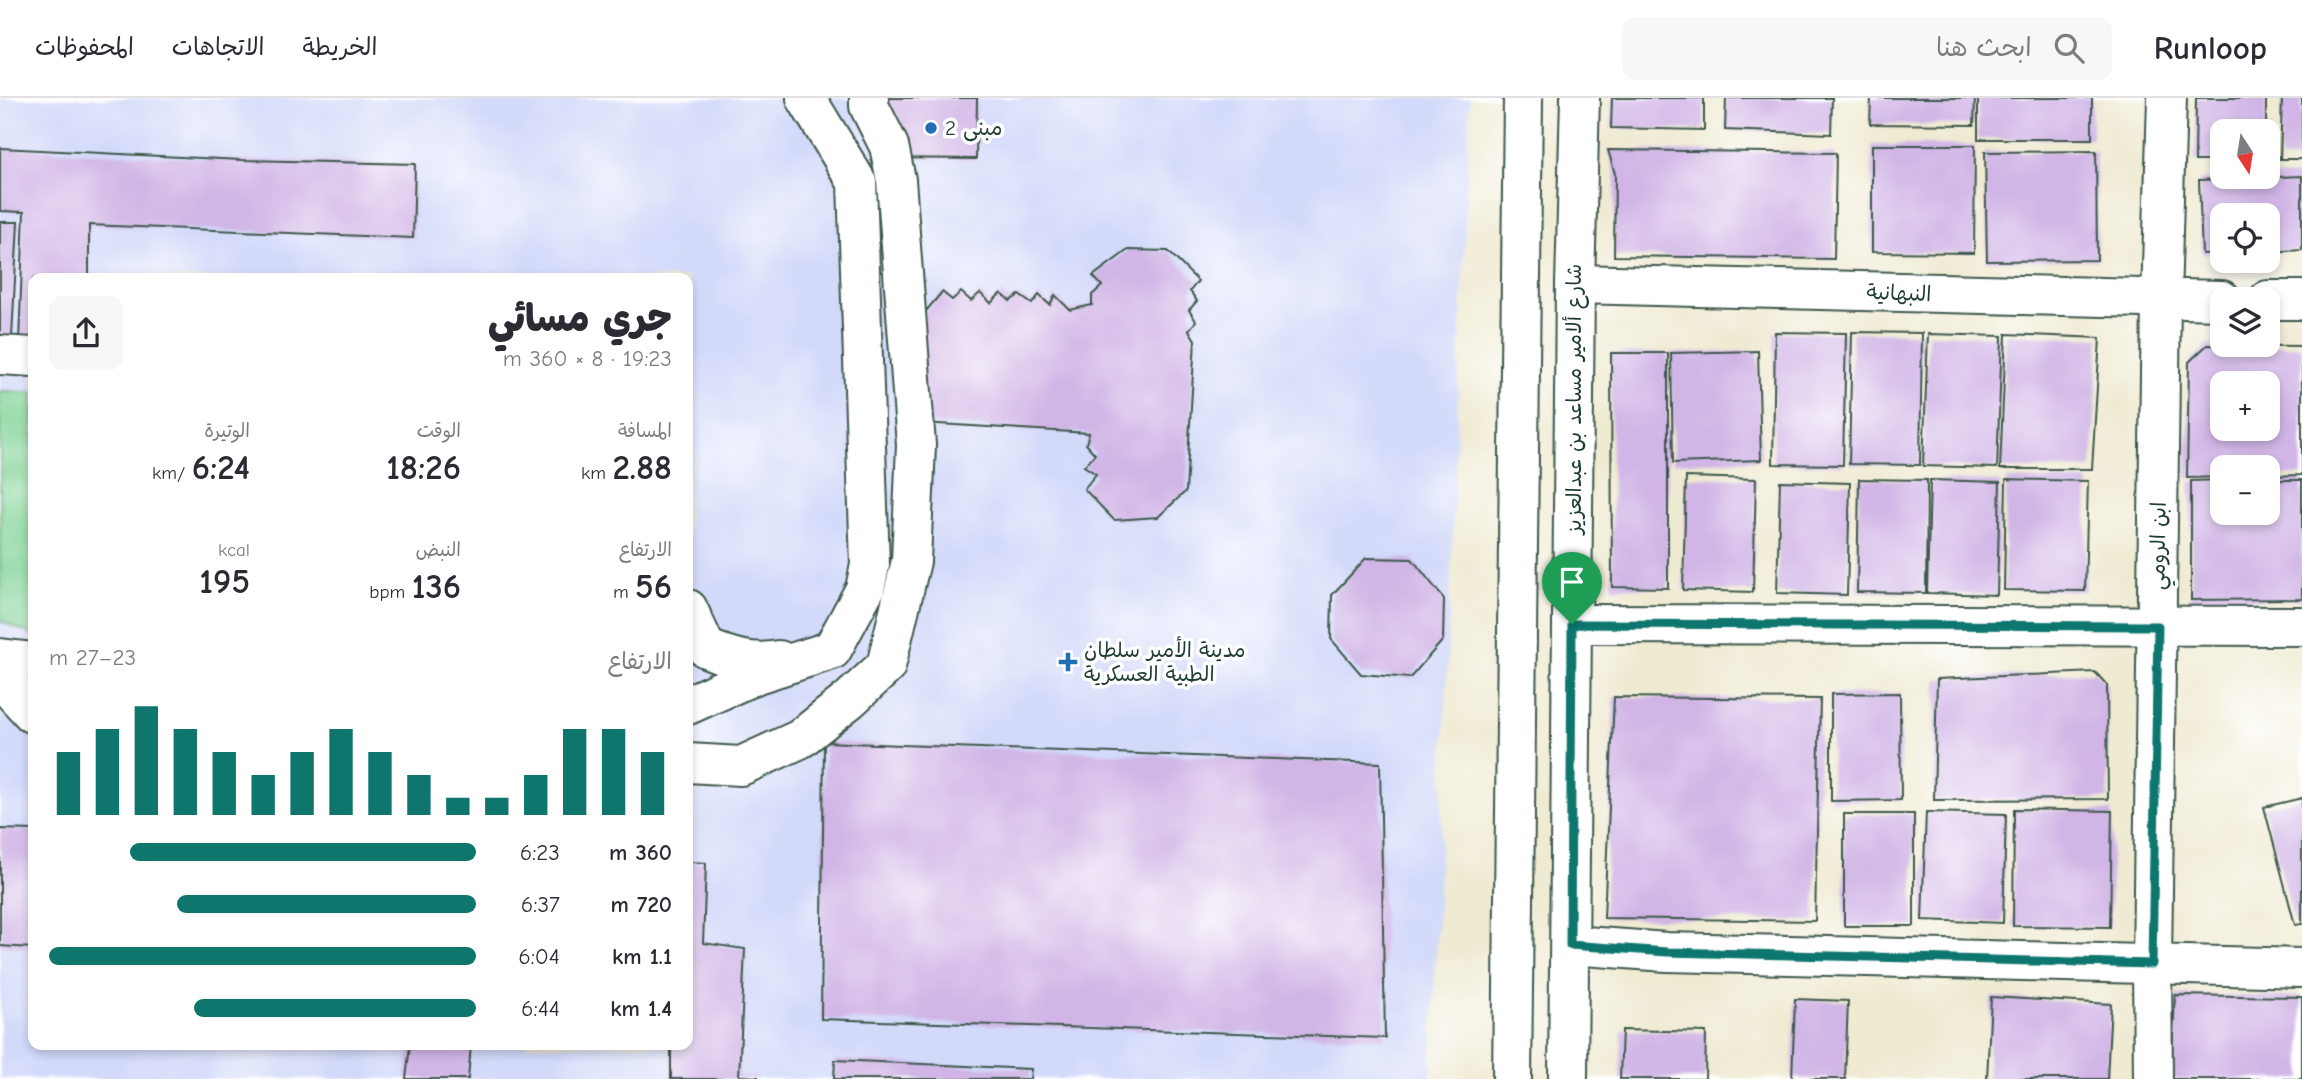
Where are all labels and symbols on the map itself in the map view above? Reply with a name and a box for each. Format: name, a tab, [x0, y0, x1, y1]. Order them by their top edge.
place label: مبنى 2	[945, 116, 1002, 142]
north arrow	[2210, 119, 2280, 189]
marker: مبنى 2	[923, 120, 939, 136]
street label: شارع ألامير مساعد بن عبدالعزيز	[1562, 264, 1589, 536]
street label: النبهانية	[1866, 280, 1932, 307]
street label: ابن الرومي	[2145, 502, 2178, 591]
pin	[1542, 552, 1602, 624]
place label: مدينة الأمير سلطان الطبية العسكرية	[1084, 636, 1246, 687]
marker: مدينة الأمير سلطان الطبية العسكرية	[1058, 652, 1078, 672]

